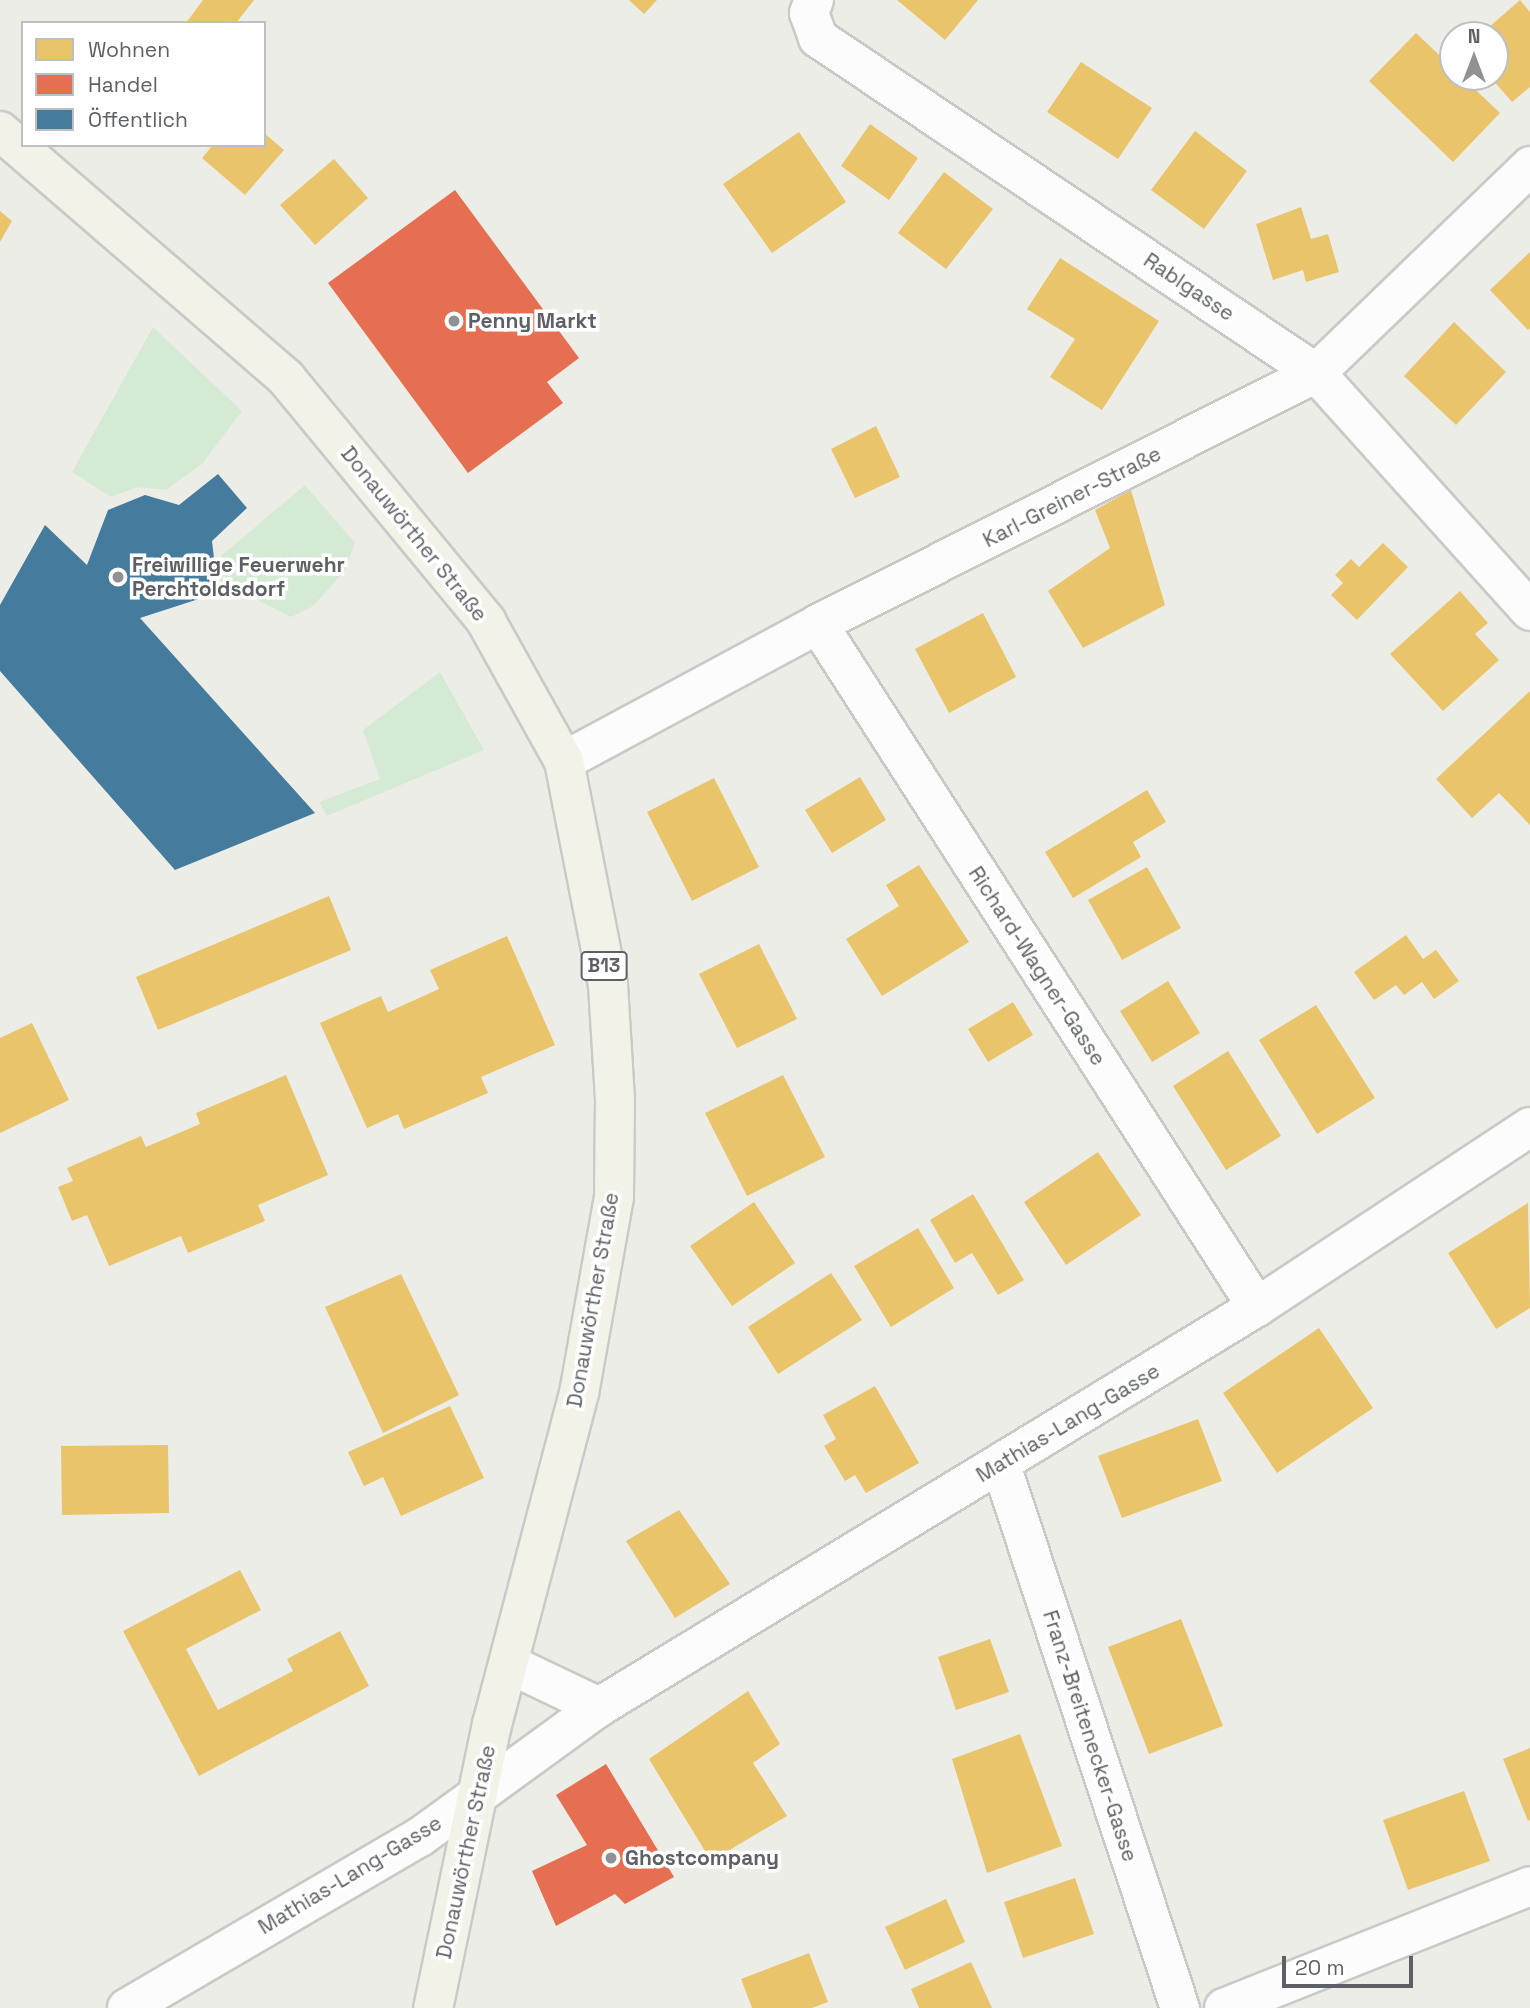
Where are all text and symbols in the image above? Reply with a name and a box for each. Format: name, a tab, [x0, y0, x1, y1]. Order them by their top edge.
legend	[21, 21, 266, 147]
north arrow	[1439, 21, 1509, 91]
text: N	[1468, 24, 1480, 49]
text: Wohnen	[88, 36, 170, 63]
text: Handel	[88, 71, 158, 98]
text: Öffentlich	[88, 106, 188, 133]
street label: Rablgasse	[1139, 247, 1239, 327]
place label: Penny Markt	[468, 308, 597, 334]
marker: Penny Markt	[446, 313, 462, 329]
street label: Donauwörther Straße	[336, 441, 492, 627]
street label: Karl-Greiner-Straße	[979, 441, 1165, 553]
place label: Freiwillige Feuerwehr Perchtoldsdorf	[132, 552, 345, 602]
marker: Freiwillige Feuerwehr Perchtoldsdorf	[110, 569, 126, 585]
street label: Richard-Wagner-Gasse	[963, 862, 1111, 1070]
road number: B13	[580, 950, 628, 982]
street label: Donauwörther Straße	[562, 1190, 624, 1410]
street label: Mathias-Lang-Gasse	[972, 1358, 1164, 1488]
street label: Franz-Breitenecker-Gasse	[1037, 1607, 1143, 1865]
street label: Donauwörther Straße	[431, 1743, 501, 1961]
street label: Mathias-Lang-Gasse	[254, 1810, 446, 1940]
place label: Ghostcompany	[625, 1845, 779, 1871]
marker: Ghostcompany	[603, 1850, 619, 1866]
scale bar	[1285, 1941, 1416, 1985]
text: 20 m	[1295, 1954, 1345, 1981]

